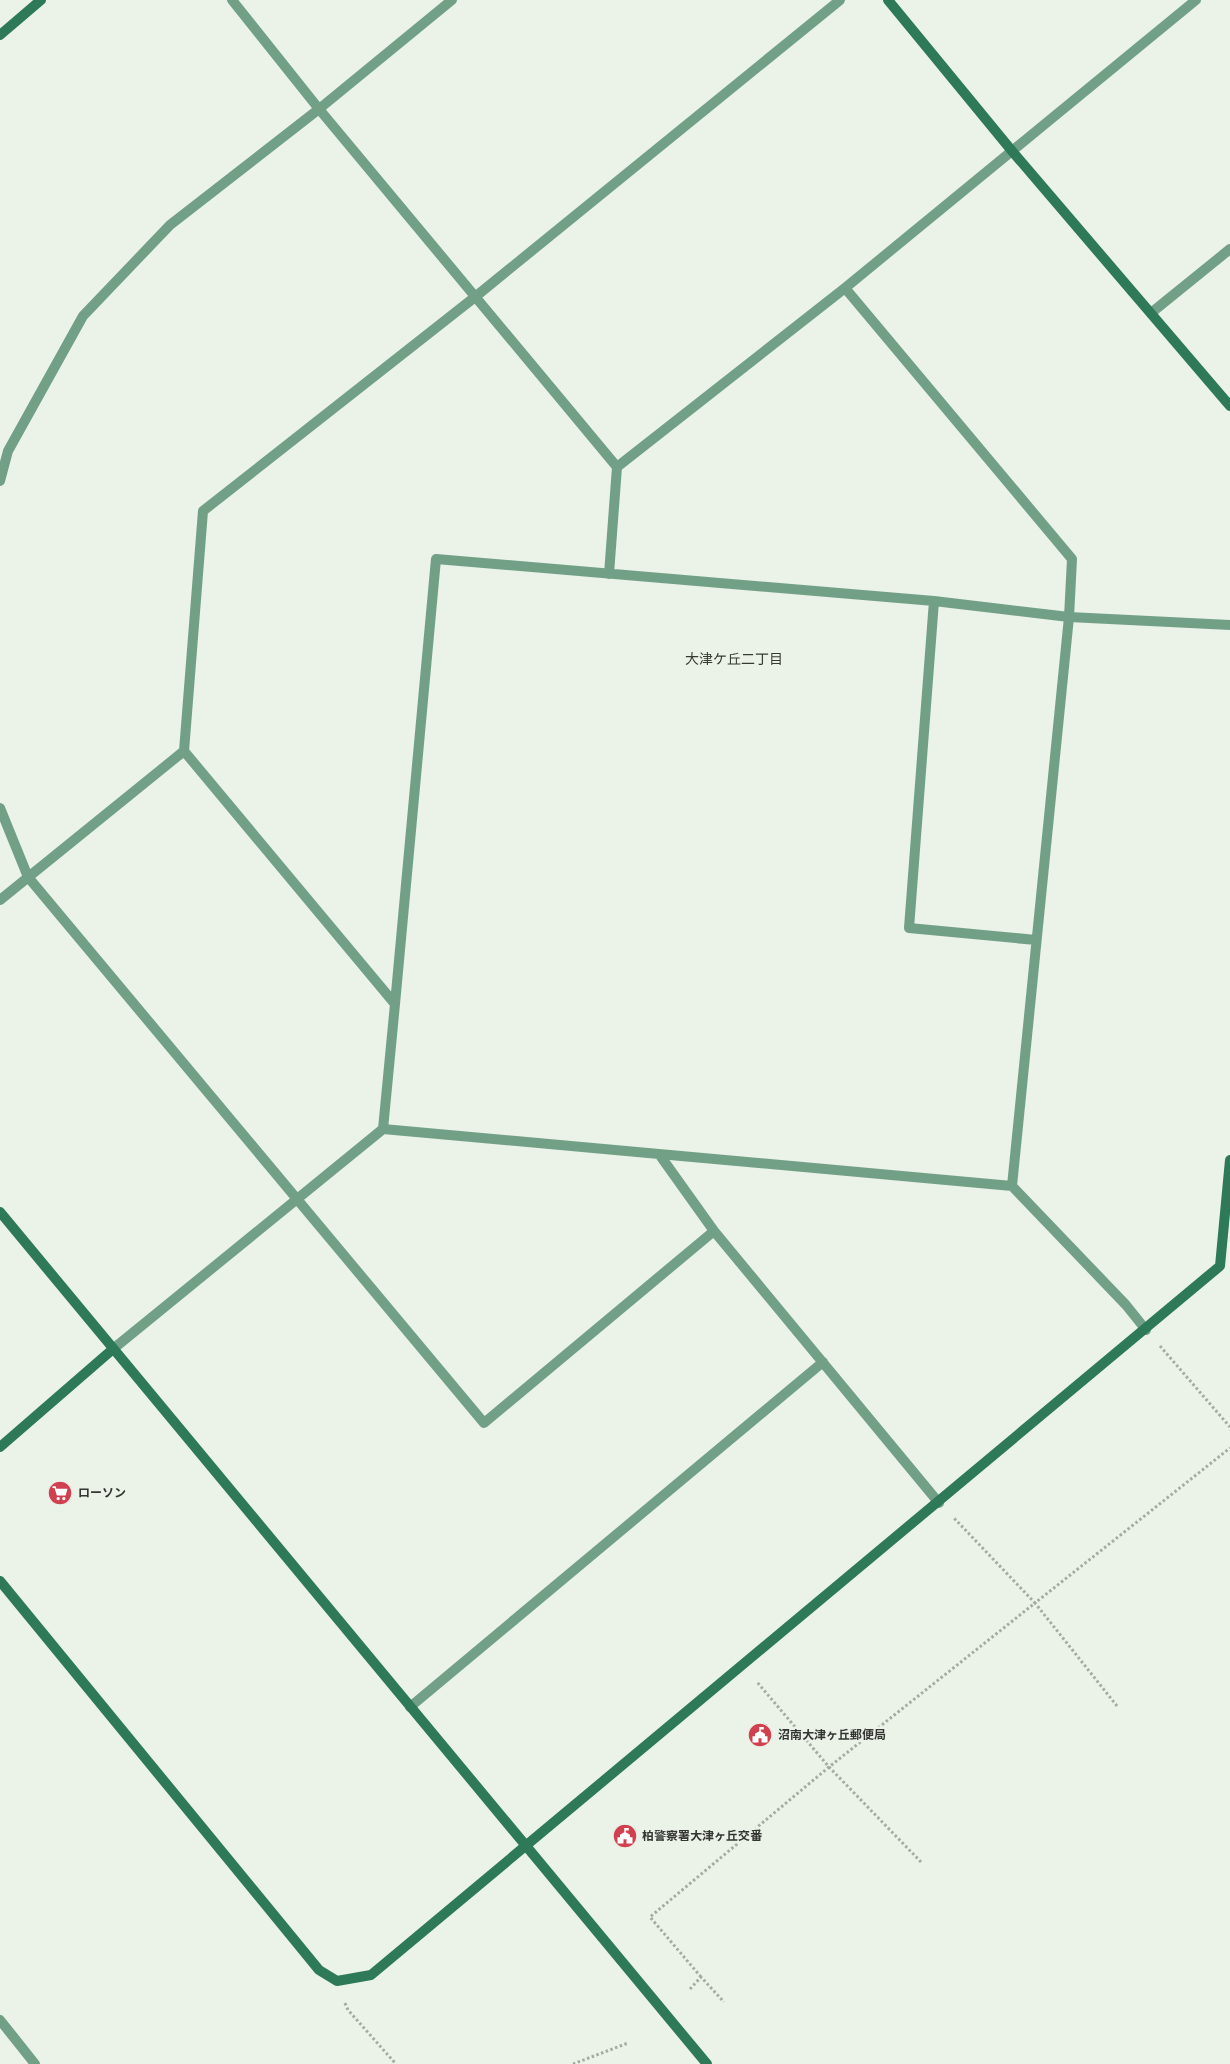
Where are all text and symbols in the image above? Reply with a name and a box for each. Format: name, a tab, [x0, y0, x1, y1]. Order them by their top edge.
district label: 大津ケ丘二丁目	[685, 651, 783, 667]
supermarket icon: ローソン	[47, 1480, 73, 1506]
place label: ローソン	[78, 1486, 126, 1500]
public building icon: 沼南大津ヶ丘郵便局	[747, 1722, 773, 1748]
place label: 沼南大津ヶ丘郵便局	[778, 1728, 886, 1742]
public building icon: 柏警察署大津ヶ丘交番	[612, 1823, 638, 1849]
place label: 柏警察署大津ヶ丘交番	[642, 1829, 763, 1843]

